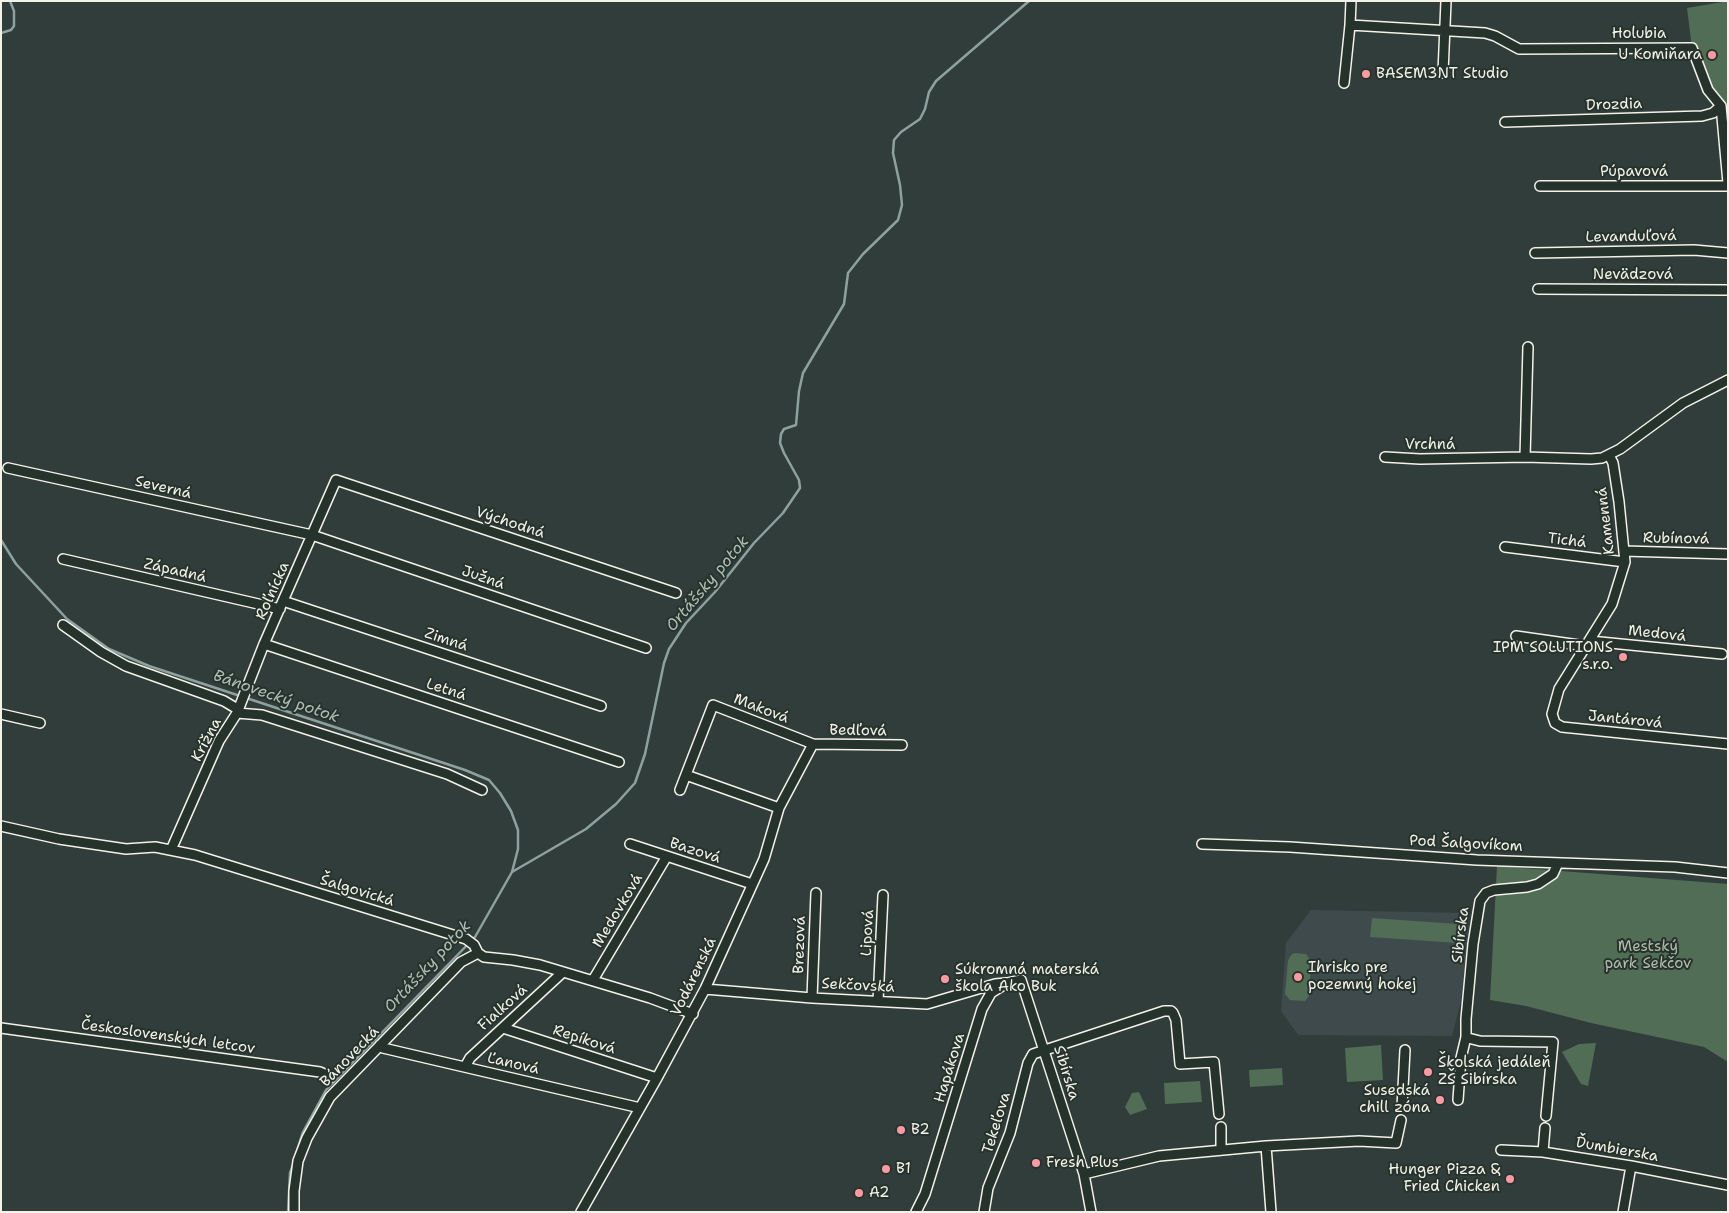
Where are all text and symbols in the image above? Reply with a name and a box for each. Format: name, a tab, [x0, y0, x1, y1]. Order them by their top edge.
street label: Holubia	[1612, 25, 1666, 43]
place label: U Komiňara	[1618, 46, 1702, 64]
marker: U Komiňara	[1706, 49, 1718, 61]
place label: BASEM3NT Studio	[1376, 65, 1509, 83]
marker: BASEM3NT Studio	[1360, 68, 1372, 80]
street label: Drozdia	[1586, 95, 1642, 115]
street label: Púpavová	[1600, 163, 1668, 181]
street label: Levanduľová	[1585, 227, 1677, 247]
street label: Nevädzová	[1593, 266, 1673, 284]
street label: Vrchná	[1405, 436, 1455, 454]
street label: Severná	[133, 473, 193, 503]
street label: Kamenná	[1593, 486, 1619, 556]
street label: Východná	[473, 503, 547, 543]
street label: Rubínová	[1643, 529, 1709, 549]
street label: Tichá	[1547, 530, 1587, 552]
water label: Ortášsky potok	[662, 532, 754, 636]
street label: Západná	[142, 555, 208, 587]
street label: Roľnícka	[252, 559, 294, 623]
street label: Južná	[459, 562, 507, 594]
street label: Medová	[1627, 622, 1687, 646]
street label: Zimná	[422, 625, 470, 655]
place label: IPM SOLUTIONS s.r.o.	[1493, 639, 1613, 674]
marker: IPM SOLUTIONS s.r.o.	[1617, 651, 1629, 663]
water label: Bánovecký potok	[211, 666, 341, 728]
street label: Letná	[424, 675, 468, 705]
street label: Maková	[731, 690, 791, 728]
street label: Jantárová	[1587, 707, 1663, 733]
street label: Krížna	[188, 715, 226, 765]
street label: Bedľová	[829, 721, 887, 741]
street label: Pod Šalgovíkom	[1409, 832, 1523, 856]
street label: Bazová	[667, 834, 723, 868]
street label: Šalgovická	[318, 871, 396, 911]
street label: Medovková	[589, 871, 647, 951]
street label: Sibírska	[1449, 906, 1473, 964]
street label: Lipová	[858, 909, 878, 957]
street label: Brezová	[790, 916, 810, 974]
water label: Ortášsky potok	[380, 917, 476, 1017]
street label: Vodárenská	[667, 935, 721, 1019]
park label: Mestský park Sekčov	[1605, 938, 1691, 973]
place label: Ihrisko pre pozemný hokej	[1308, 959, 1416, 994]
place label: Súkromná materská škola Ako Buk	[955, 961, 1099, 996]
marker: Ihrisko pre pozemný hokej	[1292, 971, 1304, 983]
marker: Súkromná materská škola Ako Buk	[939, 973, 951, 985]
street label: Sekčovská	[821, 975, 895, 997]
street label: Fialková	[475, 981, 531, 1035]
street label: Československých letcov	[80, 1016, 256, 1058]
street label: Repíková	[550, 1021, 618, 1059]
street label: Bánovecká	[317, 1023, 383, 1091]
street label: Hapákova	[931, 1031, 969, 1105]
street label: Sibírska	[1049, 1043, 1083, 1103]
street label: Ľanová	[485, 1049, 541, 1079]
place label: Školská jedáleň ZŠ Sibírska	[1438, 1054, 1551, 1089]
marker: Školská jedáleň ZŠ Sibírska	[1422, 1066, 1434, 1078]
place label: Susedská chill zóna	[1359, 1082, 1430, 1117]
street label: Tekeľova	[979, 1090, 1015, 1156]
marker: Susedská chill zóna	[1434, 1094, 1446, 1106]
place label: B2	[911, 1121, 930, 1139]
marker: B2	[895, 1124, 907, 1136]
street label: Ďumbierska	[1574, 1134, 1660, 1166]
place label: Fresh Plus	[1046, 1154, 1119, 1172]
marker: Fresh Plus	[1030, 1157, 1042, 1169]
place label: B1	[896, 1160, 911, 1178]
place label: Hunger Pizza & Fried Chicken	[1388, 1161, 1500, 1196]
marker: B1	[880, 1163, 892, 1175]
marker: Hunger Pizza & Fried Chicken	[1504, 1173, 1516, 1185]
place label: A2	[869, 1184, 890, 1202]
marker: A2	[853, 1187, 865, 1199]

